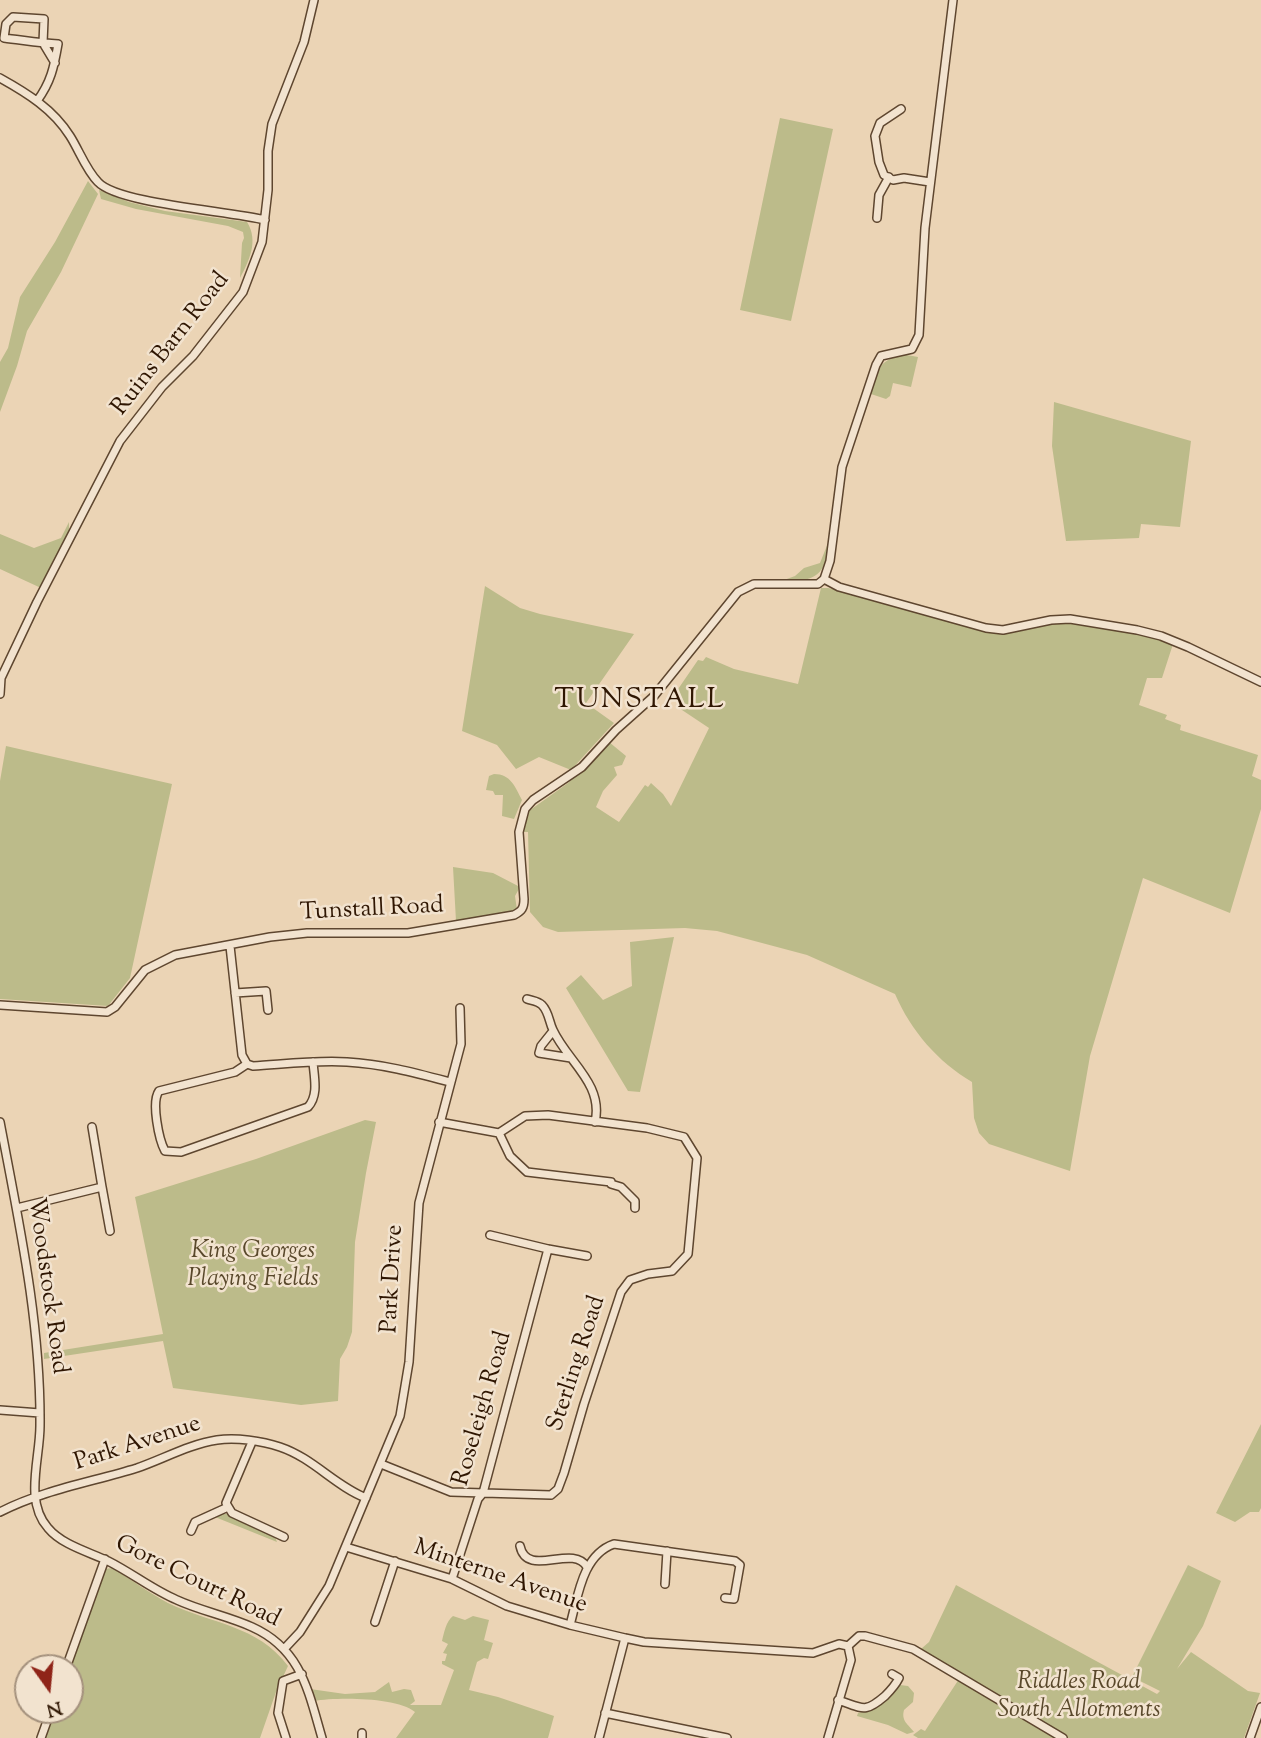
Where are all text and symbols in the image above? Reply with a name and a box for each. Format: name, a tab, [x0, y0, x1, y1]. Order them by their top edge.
street label: Ruins Barn Road	[107, 268, 237, 422]
district label: TUNSTALL	[555, 685, 725, 719]
street label: Tunstall Road	[299, 893, 445, 929]
street label: Woodstock Road	[19, 1196, 73, 1376]
street label: Park Drive	[377, 1224, 411, 1334]
park label: King Georges Playing Fields	[187, 1239, 319, 1295]
street label: Sterling Road	[543, 1293, 613, 1435]
street label: Roseleigh Road	[448, 1328, 520, 1490]
street label: Park Avenue	[71, 1411, 205, 1479]
street label: Gore Court Road	[110, 1531, 284, 1635]
street label: Minterne Avenue	[409, 1535, 591, 1621]
north arrow	[14, 1654, 84, 1724]
park label: Riddles Road South Allotments	[998, 1670, 1160, 1726]
text: N	[43, 1693, 65, 1723]

